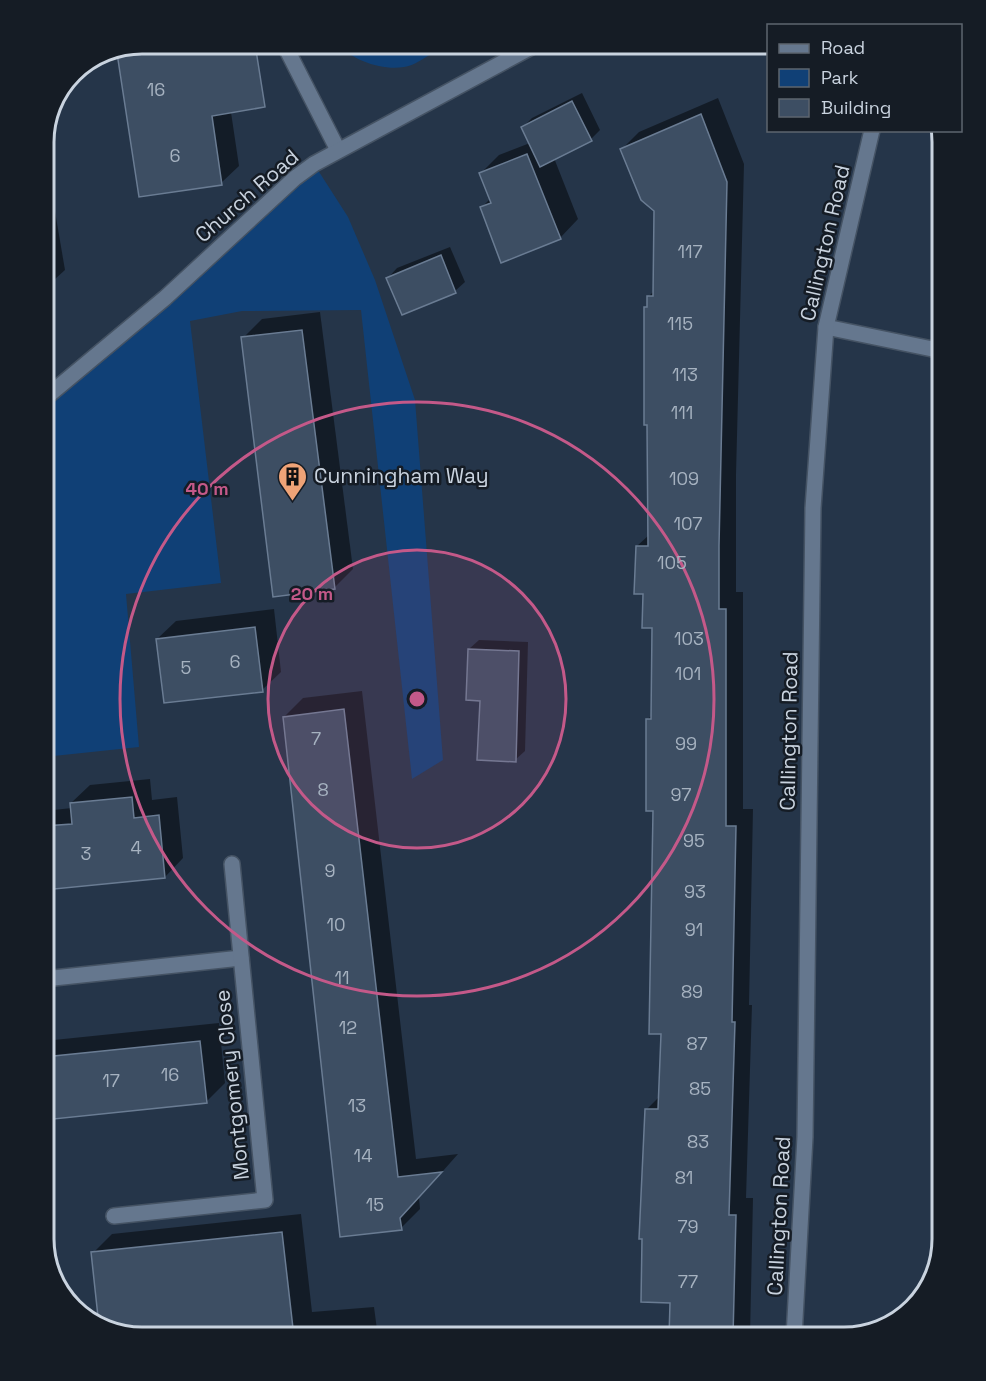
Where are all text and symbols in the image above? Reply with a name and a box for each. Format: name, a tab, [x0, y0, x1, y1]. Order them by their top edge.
legend	[767, 24, 962, 132]
text: Road	[821, 36, 865, 59]
text: Park	[821, 66, 859, 89]
house number: 16	[147, 78, 165, 101]
text: Building	[821, 96, 891, 119]
street label: Church Road	[189, 143, 304, 248]
house number: 6	[169, 144, 181, 167]
street label: Callington Road	[793, 162, 856, 324]
house number: 117	[677, 240, 703, 263]
house number: 115	[667, 312, 693, 335]
house number: 113	[672, 363, 698, 386]
house number: 111	[671, 401, 693, 424]
building icon: Cunningham Way	[277, 460, 309, 502]
place label: Cunningham Way	[314, 462, 489, 489]
house number: 109	[669, 467, 699, 490]
text: 40 m	[185, 477, 229, 500]
house number: 107	[674, 512, 702, 535]
house number: 105	[657, 551, 687, 574]
text: 20 m	[291, 582, 333, 605]
house number: 103	[674, 627, 704, 650]
house number: 6	[229, 650, 241, 673]
street label: Callington Road	[774, 651, 803, 811]
house number: 5	[181, 656, 191, 679]
house number: 101	[675, 662, 701, 685]
centre of rings	[407, 689, 427, 709]
house number: 7	[311, 727, 321, 750]
house number: 99	[675, 732, 697, 755]
house number: 8	[317, 778, 329, 801]
house number: 97	[671, 783, 691, 806]
house number: 95	[683, 829, 705, 852]
house number: 4	[130, 836, 142, 859]
house number: 3	[81, 842, 91, 865]
house number: 9	[324, 859, 336, 882]
house number: 93	[684, 880, 706, 903]
house number: 10	[326, 913, 346, 936]
house number: 91	[685, 918, 703, 941]
house number: 11	[334, 966, 350, 989]
house number: 89	[681, 980, 703, 1003]
street label: Montgomery Close	[208, 989, 255, 1182]
house number: 12	[339, 1016, 357, 1039]
house number: 87	[686, 1032, 708, 1055]
house number: 16	[161, 1063, 179, 1086]
house number: 17	[102, 1069, 120, 1092]
house number: 85	[689, 1077, 711, 1100]
house number: 13	[348, 1094, 366, 1117]
house number: 83	[687, 1130, 709, 1153]
street label: Callington Road	[761, 1136, 796, 1296]
house number: 14	[354, 1144, 372, 1167]
house number: 81	[675, 1166, 693, 1189]
house number: 15	[366, 1193, 384, 1216]
house number: 79	[677, 1215, 699, 1238]
house number: 77	[678, 1270, 698, 1293]

